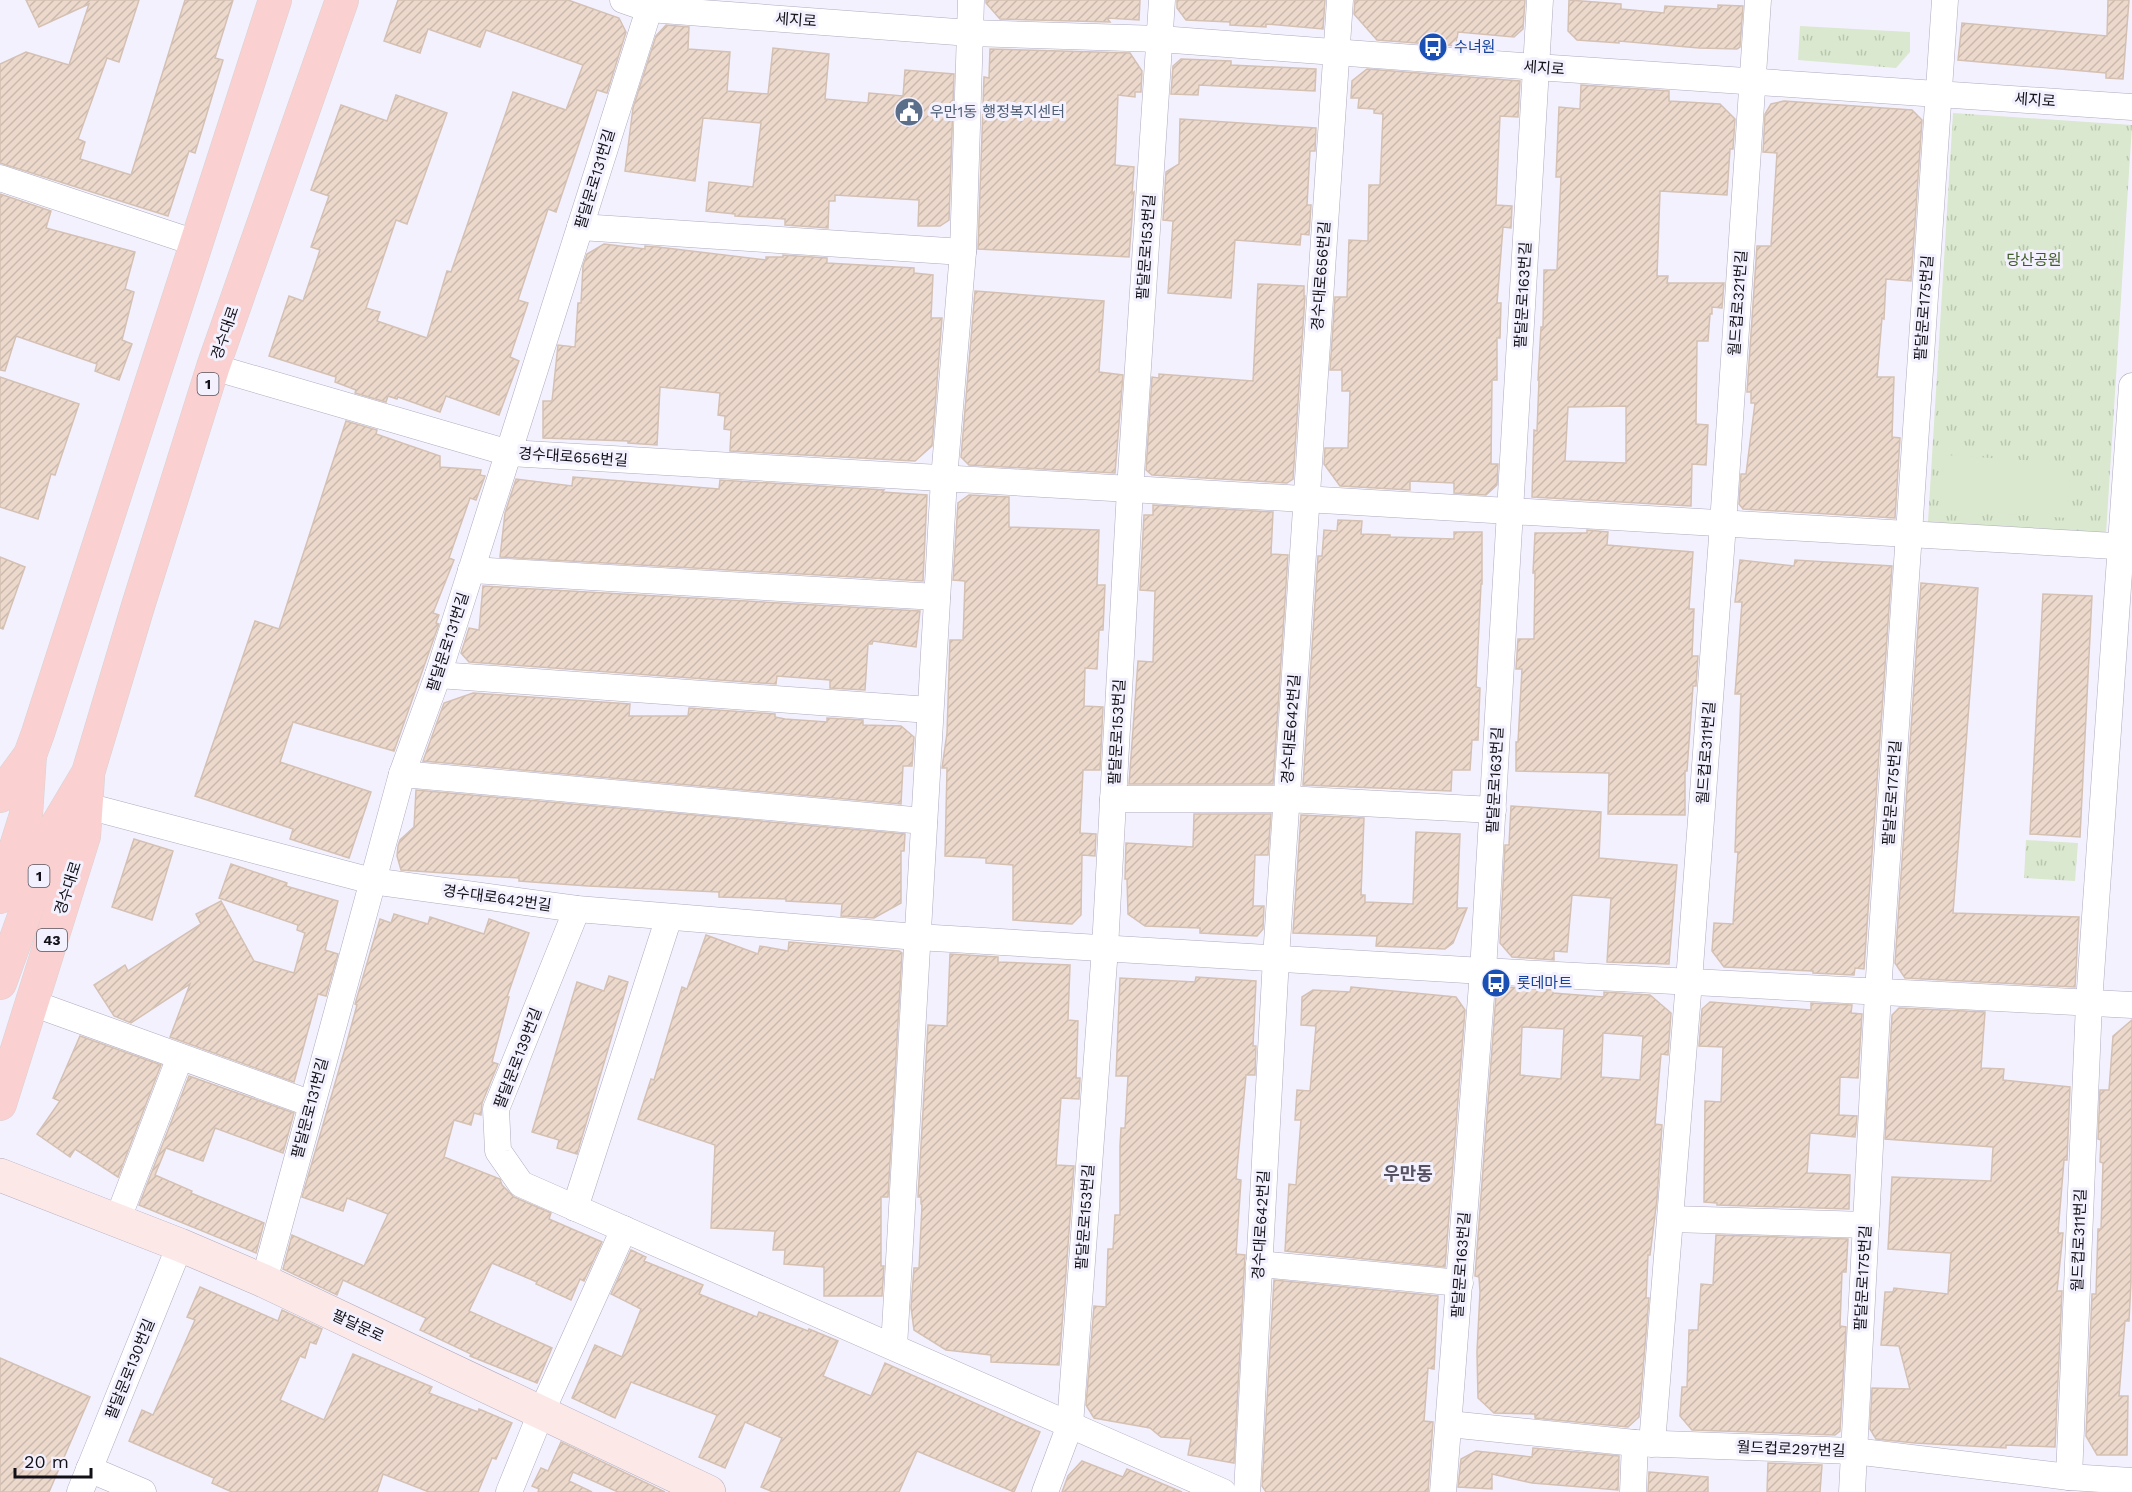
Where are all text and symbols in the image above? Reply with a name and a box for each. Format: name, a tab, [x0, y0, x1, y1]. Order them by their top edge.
street label: 세지로	[775, 10, 817, 30]
bus stop icon: 수녀원	[1417, 31, 1449, 63]
place label: 수녀원	[1454, 38, 1495, 56]
street label: 세지로	[1523, 58, 1565, 78]
street label: 세지로	[2014, 90, 2056, 110]
public building icon: 우만1동 행정복지센터	[893, 96, 925, 128]
place label: 우만1동 행정복지센터	[930, 103, 1065, 121]
street label: 팔달문로131번길	[571, 127, 619, 231]
street label: 팔달문로153번길	[1133, 193, 1159, 301]
street label: 경수대로656번길	[1308, 221, 1334, 331]
street label: 팔달문로163번길	[1511, 241, 1535, 349]
street label: 월드컵로321번길	[1725, 249, 1751, 357]
park label: 당산공원	[2006, 251, 2062, 269]
street label: 팔달문로175번길	[1911, 255, 1937, 361]
street label: 경수대로	[208, 304, 242, 362]
road number: 1	[198, 373, 218, 395]
street label: 경수대로656번길	[518, 444, 628, 470]
street label: 팔달문로131번길	[423, 590, 473, 694]
street label: 경수대로642번길	[1278, 674, 1304, 784]
street label: 팔달문로153번길	[1105, 679, 1129, 785]
street label: 월드컵로311번길	[1693, 701, 1719, 805]
street label: 팔달문로163번길	[1483, 726, 1507, 834]
street label: 팔달문로175번길	[1879, 740, 1905, 846]
street label: 경수대로	[51, 859, 85, 917]
road number: 1	[28, 865, 50, 887]
street label: 경수대로642번길	[441, 881, 553, 915]
road number: 43	[37, 929, 67, 951]
bus stop icon: 롯데마트	[1480, 967, 1512, 999]
place label: 롯데마트	[1517, 974, 1572, 992]
street label: 팔달문로139번길	[490, 1005, 546, 1111]
street label: 팔달문로131번길	[288, 1056, 332, 1160]
street label: 팔달문로153번길	[1072, 1163, 1098, 1271]
district label: 우만동	[1383, 1163, 1433, 1184]
street label: 경수대로642번길	[1249, 1170, 1273, 1280]
street label: 월드컵로311번길	[2068, 1188, 2090, 1292]
street label: 팔달문로163번길	[1448, 1211, 1474, 1319]
street label: 팔달문로175번길	[1851, 1225, 1875, 1331]
street label: 팔달문로	[329, 1306, 387, 1346]
street label: 팔달문로130번길	[102, 1316, 158, 1422]
street label: 월드컵로297번길	[1736, 1438, 1846, 1460]
scale bar	[15, 1441, 92, 1479]
text: 20 m	[24, 1451, 69, 1472]

